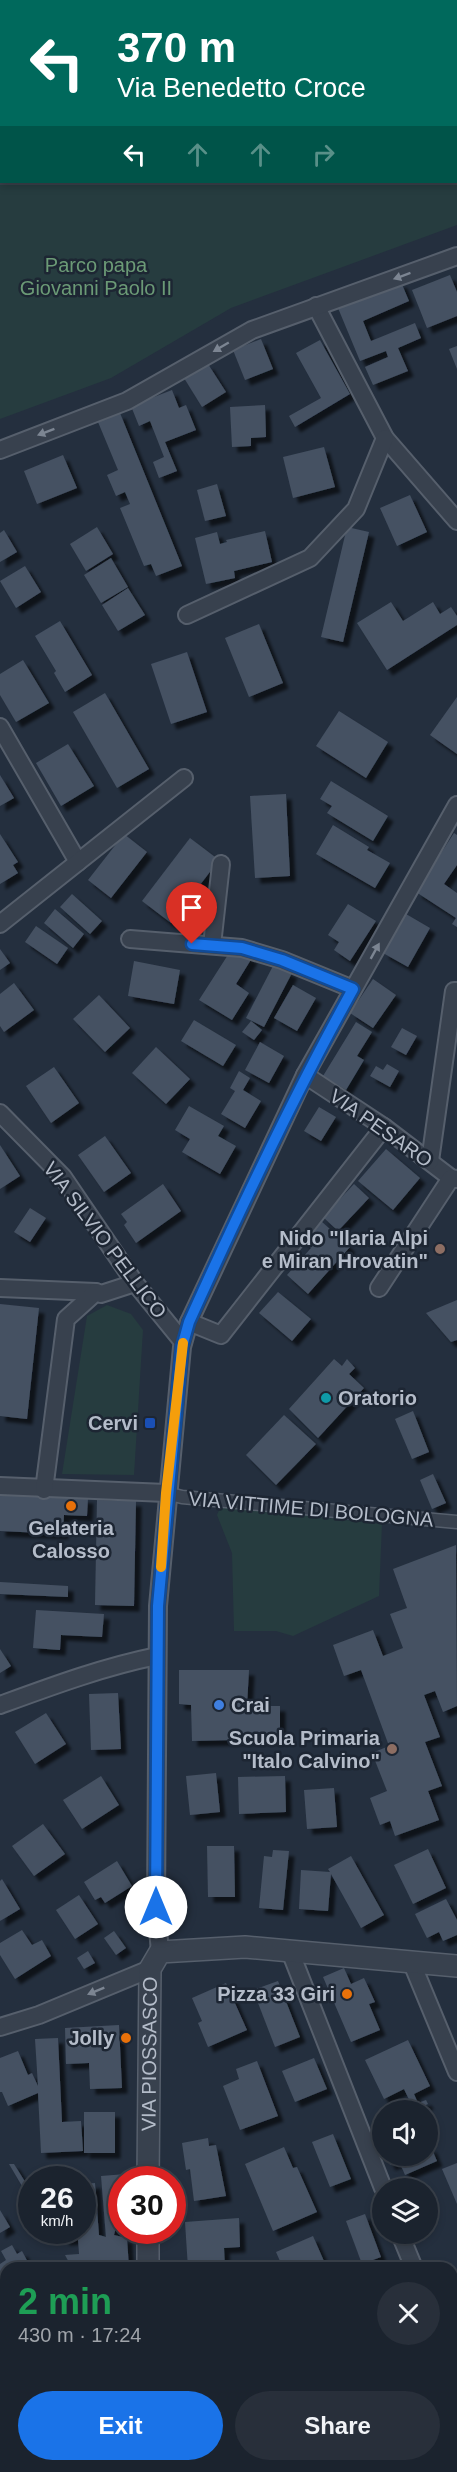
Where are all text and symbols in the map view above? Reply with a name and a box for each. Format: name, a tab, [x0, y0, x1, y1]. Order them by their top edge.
icon: left	[18, 24, 96, 102]
text: 370 m	[117, 24, 236, 71]
text: Via Benedetto Croce	[117, 73, 366, 103]
icon: left	[118, 138, 151, 171]
icon: ahead	[181, 138, 214, 171]
icon: ahead	[244, 138, 277, 171]
icon: right	[307, 138, 340, 171]
park label: Parco papa Giovanni Paolo II	[20, 254, 172, 299]
one-way arrow	[393, 271, 411, 281]
one-way arrow	[213, 342, 229, 353]
one-way arrow	[37, 428, 55, 437]
pin	[166, 882, 217, 944]
icon: arrive	[175, 891, 208, 924]
one-way arrow	[369, 943, 380, 959]
street label: VIA PESARO	[326, 1085, 436, 1171]
street label: VIA SILVIO PELLICO	[39, 1158, 171, 1322]
place label: Nido "Ilaria Alpi e Miran Hrovatin"	[262, 1227, 428, 1272]
marker: Nido "Ilaria Alpi e Miran Hrovatin"	[433, 1242, 447, 1256]
place label: Oratorio	[338, 1387, 417, 1409]
marker: Oratorio	[319, 1391, 333, 1405]
place label: Cervi	[88, 1412, 138, 1434]
marker: Cervi	[143, 1416, 157, 1430]
street label: VIA VITTIME DI BOLOGNA	[188, 1487, 435, 1531]
marker: Gelateria Calosso	[64, 1499, 78, 1513]
place label: Gelateria Calosso	[28, 1517, 115, 1562]
place label: Crai	[231, 1694, 270, 1716]
marker: Crai	[212, 1698, 226, 1712]
place label: Scuola Primaria "Italo Calvino"	[229, 1727, 381, 1772]
marker: Scuola Primaria "Italo Calvino"	[385, 1742, 399, 1756]
position arrow	[124, 1875, 188, 1939]
street label: VIA PIOSSASCO	[137, 1977, 161, 2131]
place label: Pizza 33 Giri	[217, 1983, 335, 2005]
one-way arrow	[87, 1987, 105, 1996]
marker: Pizza 33 Giri	[340, 1987, 354, 2001]
place label: Jolly	[68, 2027, 115, 2049]
marker: Jolly	[119, 2031, 133, 2045]
map controls	[372, 2100, 438, 2244]
button: sound	[372, 2100, 438, 2166]
speed limit sign: 30	[108, 2166, 186, 2244]
button: layers	[372, 2178, 438, 2244]
text: 26	[40, 2181, 74, 2214]
text: km/h	[41, 2212, 73, 2229]
text: 2 min	[18, 2281, 112, 2322]
button: close	[377, 2282, 440, 2345]
text: 430 m · 17:24	[18, 2324, 141, 2346]
button: Exit	[18, 2391, 223, 2460]
button: Share	[235, 2391, 440, 2460]

